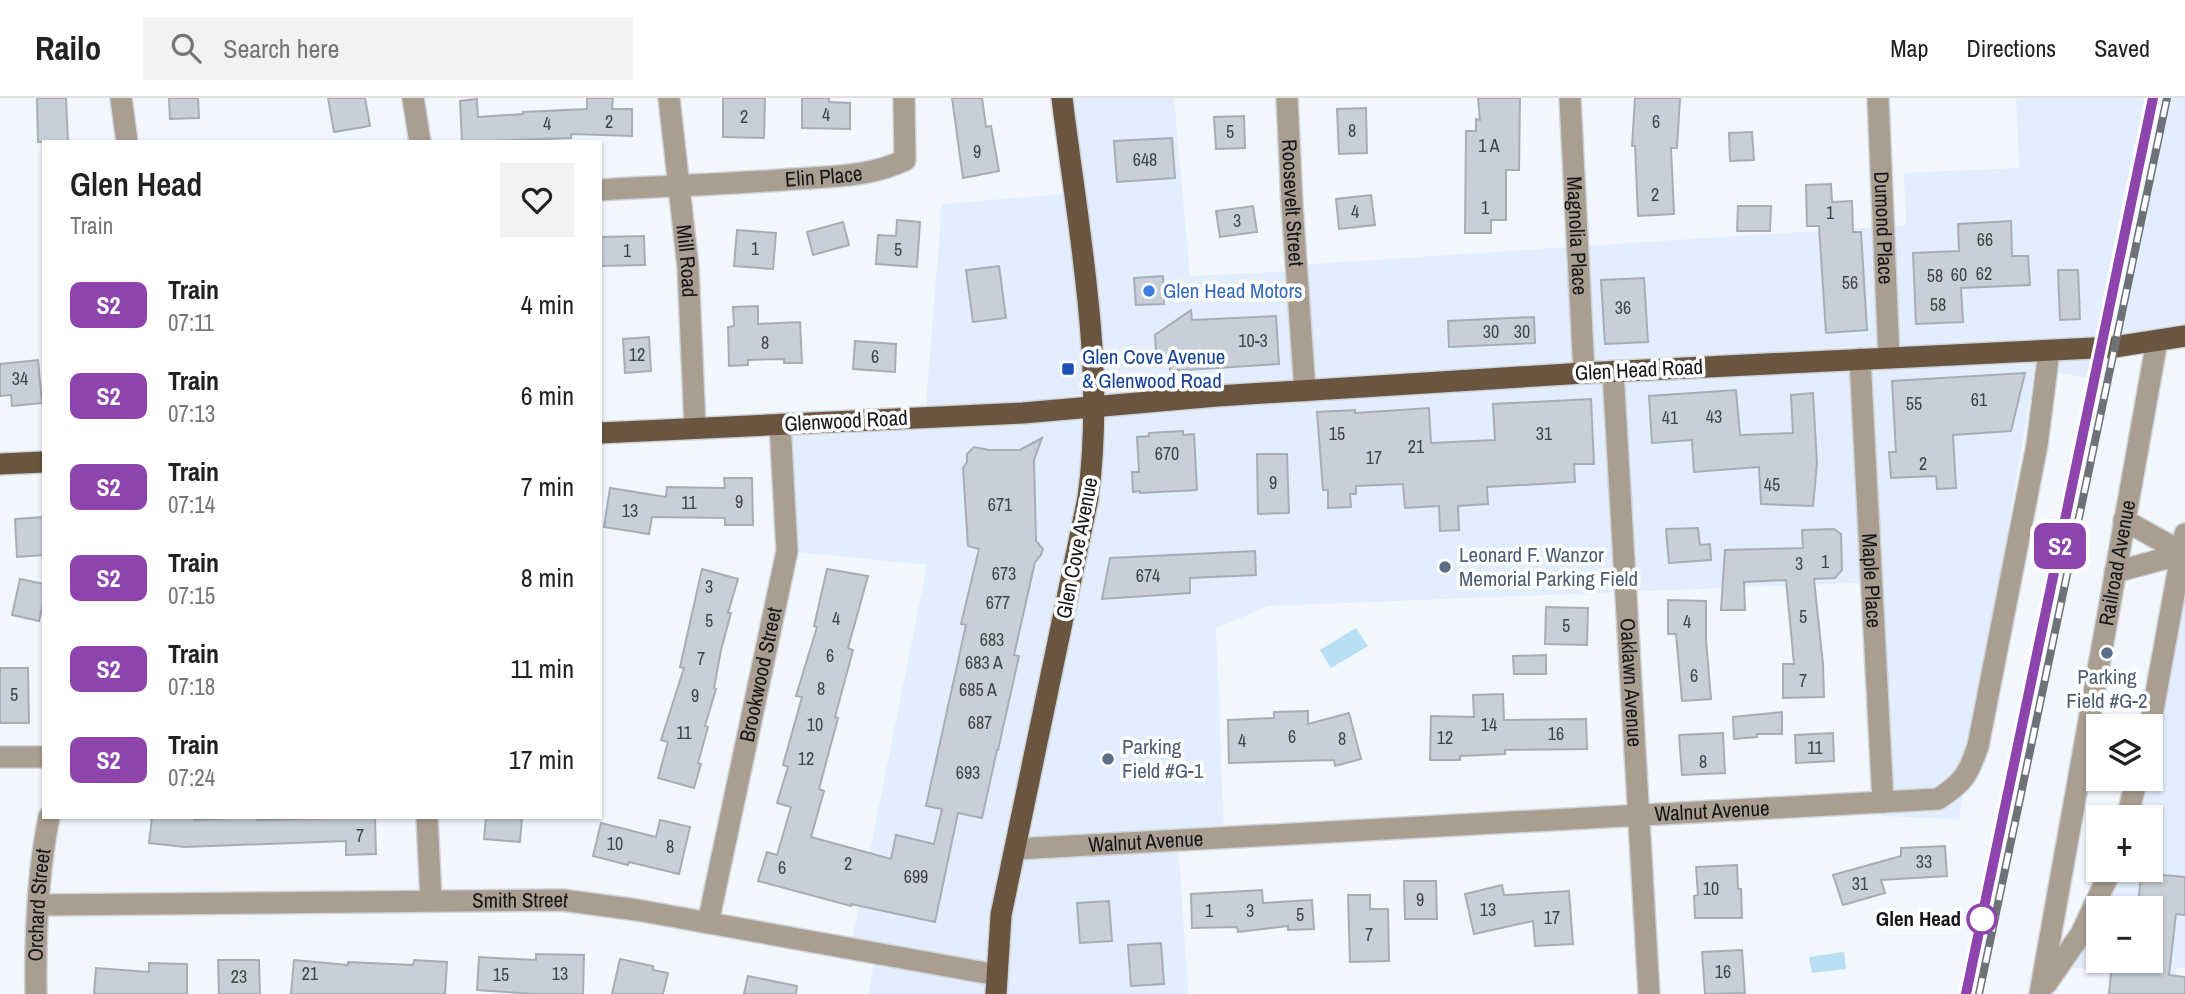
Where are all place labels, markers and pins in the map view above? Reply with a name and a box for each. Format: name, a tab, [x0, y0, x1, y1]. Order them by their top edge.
place label: Glen Head Motors	[1163, 276, 1303, 305]
marker: Glen Head Motors	[1141, 283, 1157, 299]
place label: Glen Cove Avenue & Glenwood Road	[1082, 342, 1225, 395]
marker: Glen Cove Avenue & Glenwood Road	[1060, 361, 1076, 377]
place label: Leonard F. Wanzor Memorial Parking Field	[1459, 540, 1638, 593]
marker: Leonard F. Wanzor Memorial Parking Field	[1437, 559, 1453, 575]
marker: Parking Field #G-2	[2099, 645, 2115, 661]
place label: Parking Field #G-2	[2066, 662, 2148, 715]
place label: Parking Field #G-1	[1122, 732, 1204, 785]
marker: Parking Field #G-1	[1100, 751, 1116, 767]
place label: Glen Head	[1876, 904, 1961, 933]
marker: Glen Head	[1967, 904, 1997, 934]

